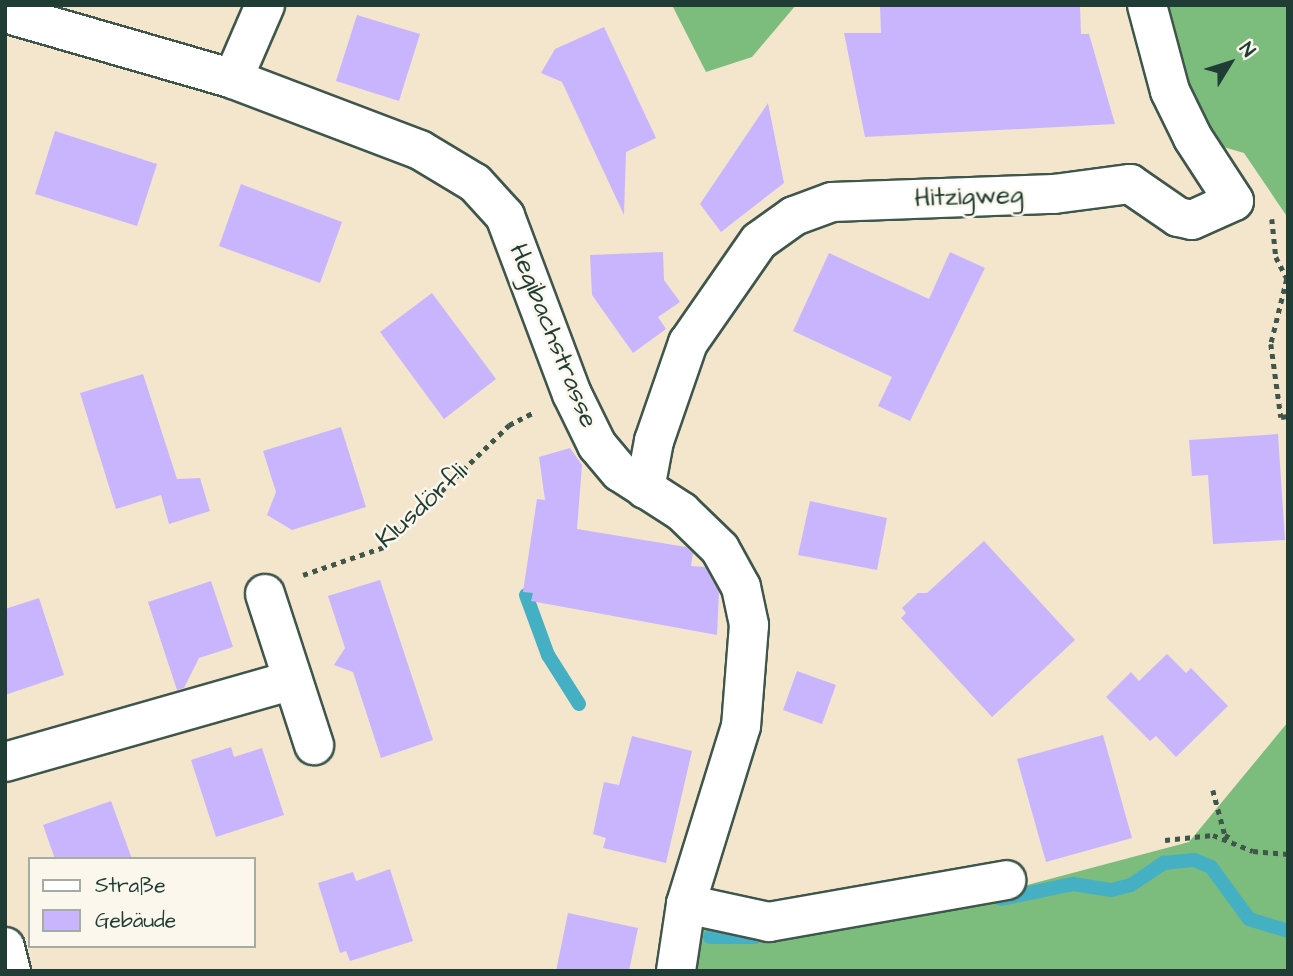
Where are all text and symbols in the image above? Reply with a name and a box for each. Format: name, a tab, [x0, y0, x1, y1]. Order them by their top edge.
north arrow	[1195, 28, 1265, 98]
text: N	[1233, 37, 1261, 63]
street label: Hitzigweg	[914, 180, 1024, 214]
street label: Hegibachstrasse	[502, 239, 604, 433]
street label: Klusdörfli	[370, 457, 474, 555]
legend	[28, 857, 256, 948]
text: Straße	[95, 871, 166, 900]
text: Gebäude	[95, 906, 176, 935]

